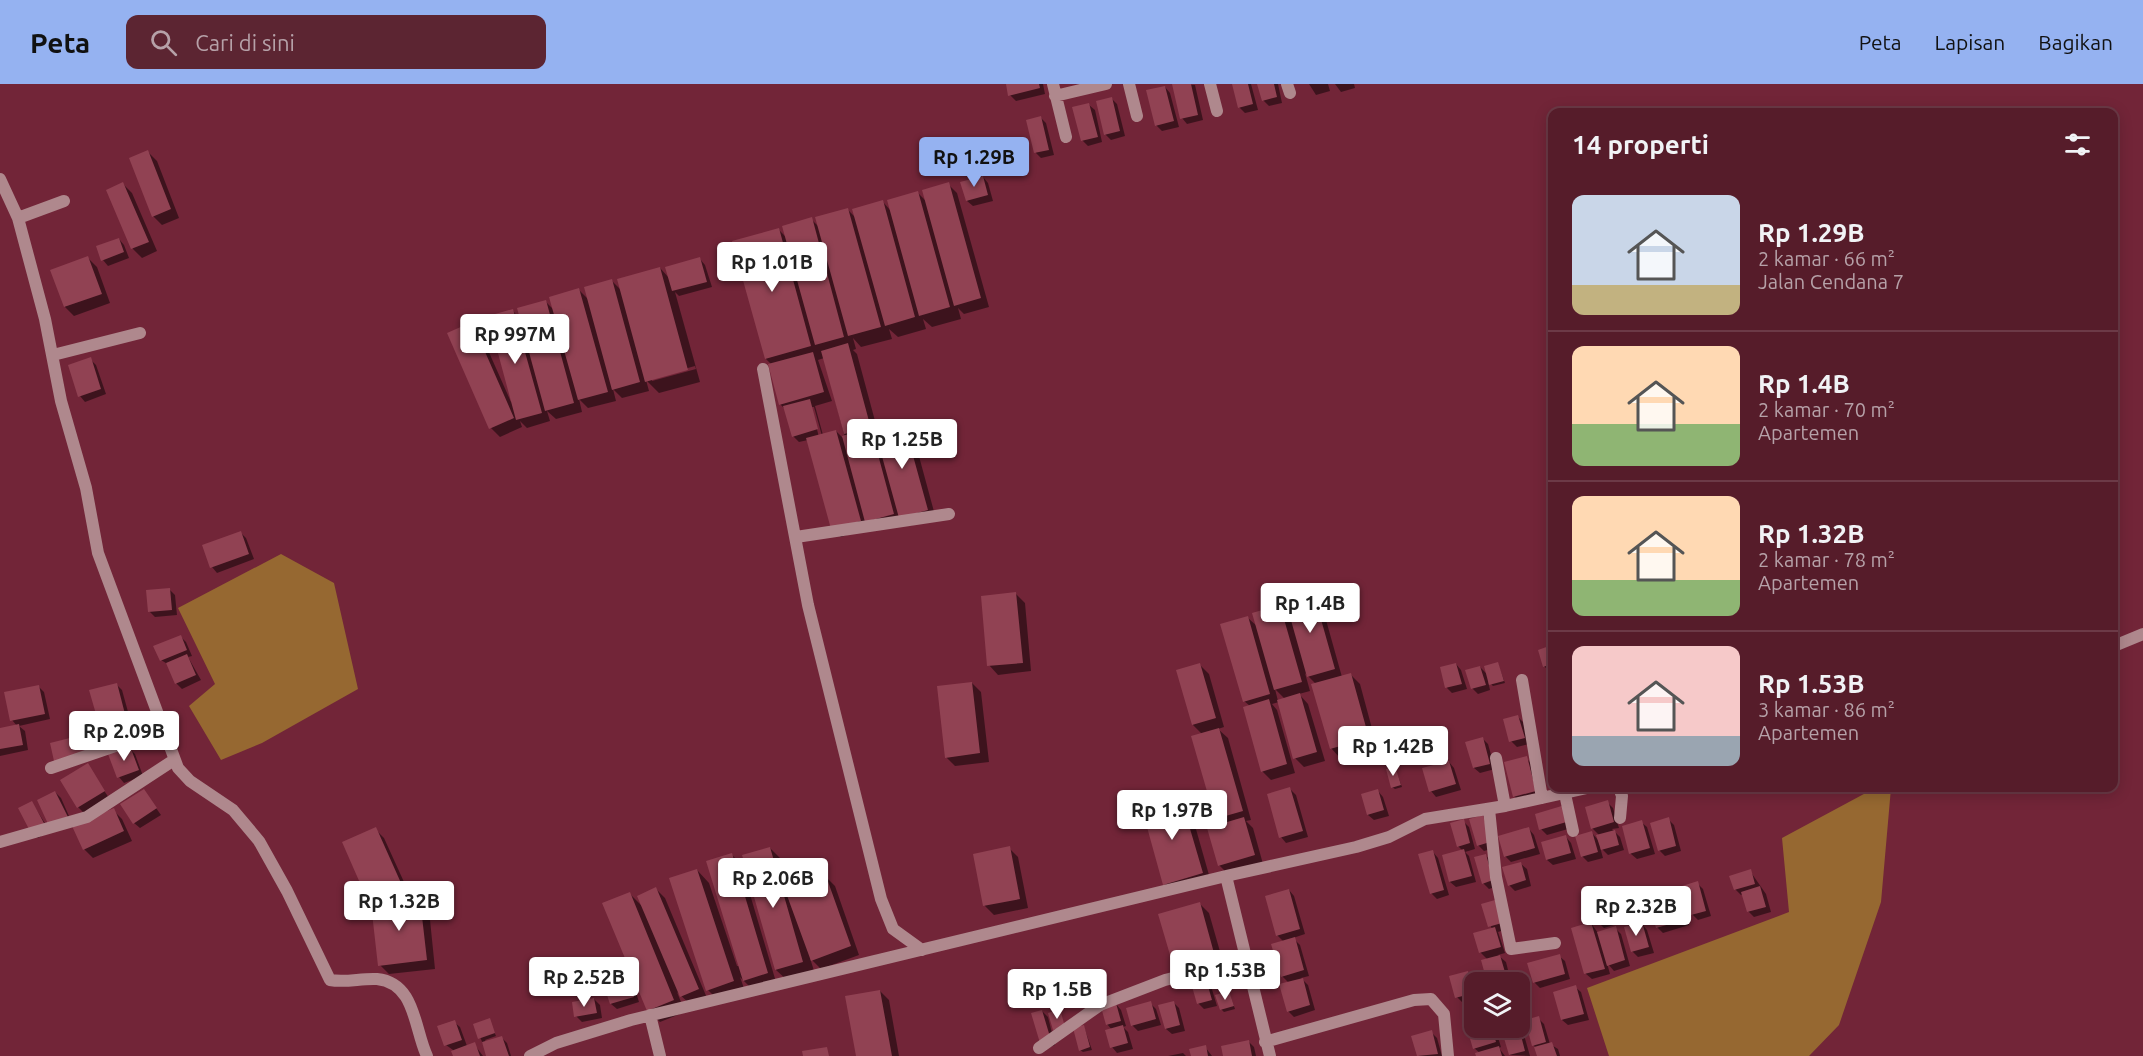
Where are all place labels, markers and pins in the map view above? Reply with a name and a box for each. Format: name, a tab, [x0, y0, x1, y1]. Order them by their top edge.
pin: Rp 1.29B	[912, 137, 1036, 188]
pin: Rp 1.01B	[710, 242, 834, 293]
pin: Rp 997M	[460, 314, 570, 365]
pin: Rp 1.25B	[840, 419, 964, 470]
pin: Rp 1.4B	[1255, 583, 1365, 634]
pin: Rp 2.09B	[62, 711, 186, 762]
pin: Rp 1.42B	[1331, 726, 1455, 777]
pin: Rp 1.97B	[1110, 790, 1234, 841]
pin: Rp 2.06B	[711, 858, 835, 909]
pin: Rp 1.32B	[337, 881, 461, 932]
pin: Rp 2.32B	[1574, 886, 1698, 937]
pin: Rp 1.53B	[1163, 950, 1287, 1001]
pin: Rp 2.52B	[522, 957, 646, 1008]
pin: Rp 1.5B	[1002, 969, 1112, 1020]

